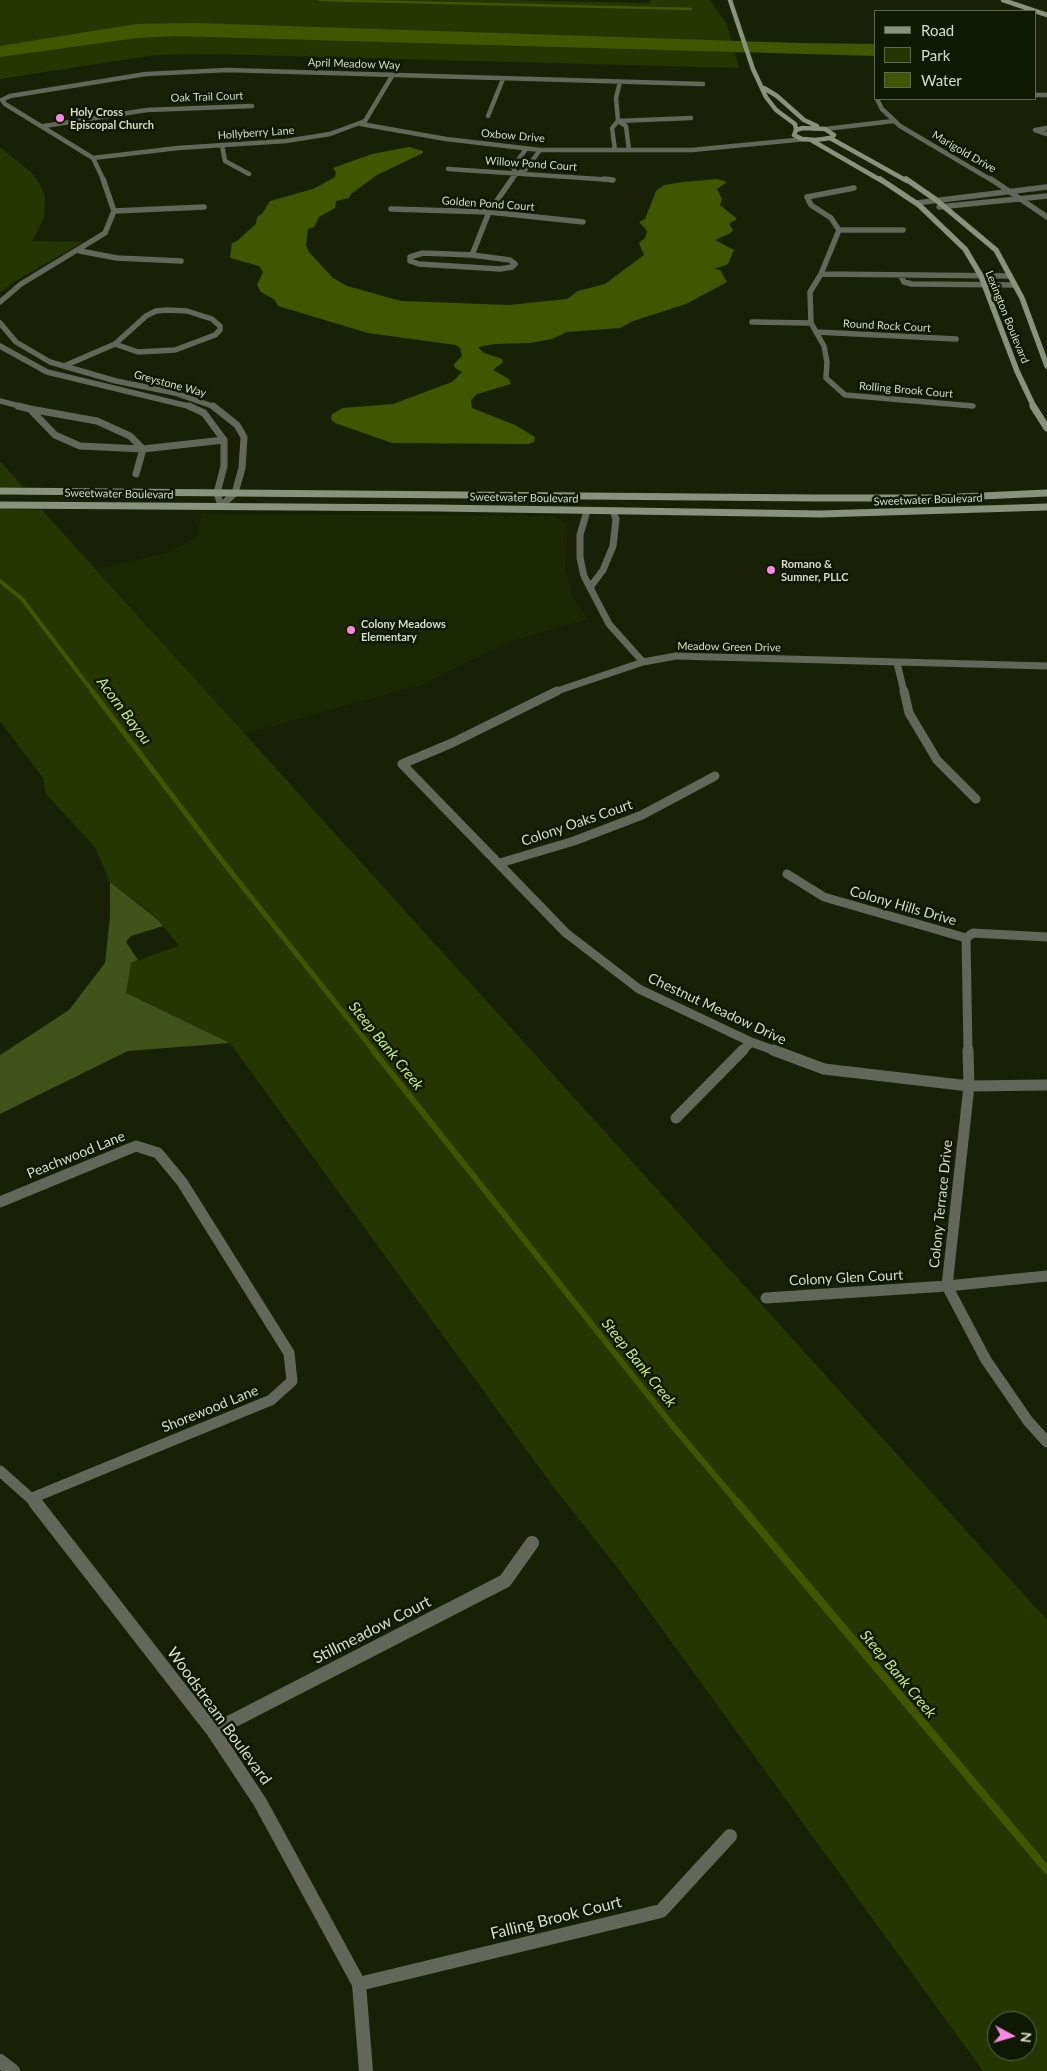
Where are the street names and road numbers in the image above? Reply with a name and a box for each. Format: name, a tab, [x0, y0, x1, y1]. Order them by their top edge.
street label: April Meadow Way	[308, 56, 400, 72]
street label: Oak Trail Court	[170, 89, 244, 105]
street label: Hollyberry Lane	[217, 124, 295, 142]
street label: Oxbow Drive	[480, 127, 546, 145]
street label: Marigold Drive	[930, 128, 998, 176]
street label: Willow Pond Court	[485, 154, 577, 174]
street label: Golden Pond Court	[441, 194, 535, 214]
street label: Lexington Boulevard	[982, 269, 1032, 365]
street label: Round Rock Court	[843, 317, 931, 335]
street label: Greystone Way	[132, 368, 208, 400]
street label: Rolling Brook Court	[858, 379, 954, 401]
street label: Sweetwater Boulevard	[64, 486, 174, 502]
street label: Sweetwater Boulevard	[469, 490, 579, 506]
street label: Sweetwater Boulevard	[873, 492, 983, 508]
street label: Meadow Green Drive	[677, 639, 781, 655]
street label: Colony Oaks Court	[519, 796, 635, 850]
street label: Colony Hills Drive	[848, 883, 958, 929]
street label: Chestnut Meadow Drive	[645, 970, 789, 1048]
street label: Peachwood Lane	[24, 1128, 128, 1182]
street label: Colony Terrace Drive	[926, 1139, 956, 1269]
street label: Colony Glen Court	[789, 1267, 903, 1289]
street label: Shorewood Lane	[159, 1382, 261, 1436]
street label: Stillmeadow Court	[310, 1592, 434, 1668]
street label: Woodstream Boulevard	[163, 1643, 275, 1789]
street label: Falling Brook Court	[488, 1892, 624, 1944]

